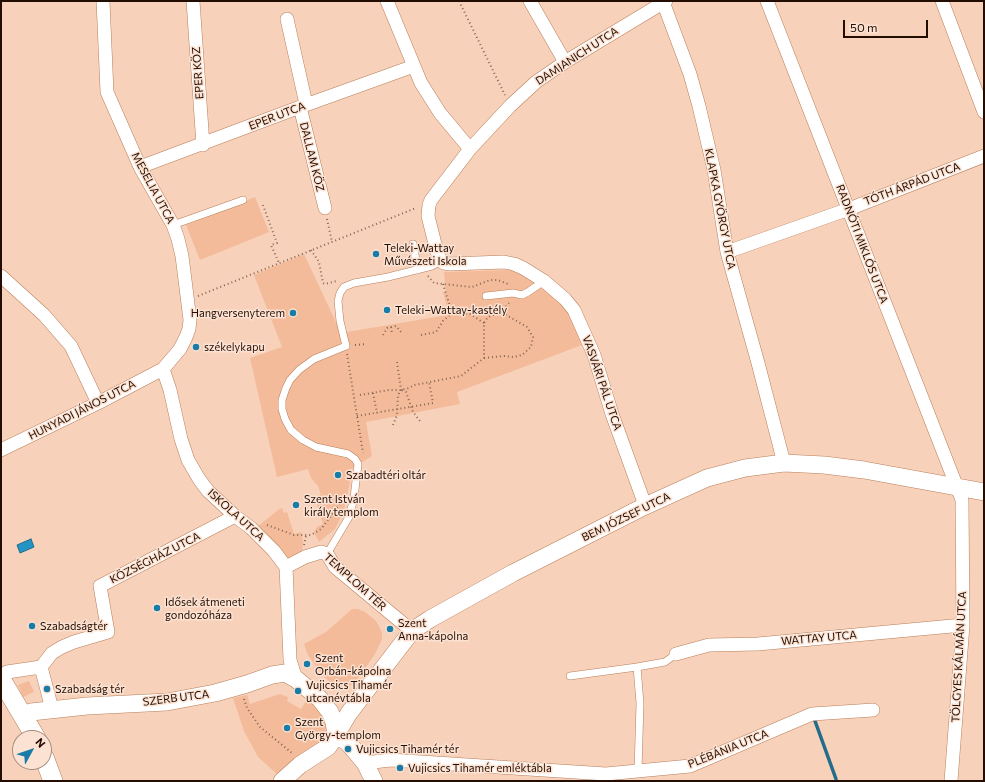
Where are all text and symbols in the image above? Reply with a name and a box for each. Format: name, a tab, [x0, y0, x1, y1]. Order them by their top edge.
scale bar	[845, 12, 930, 38]
text: 50 m	[850, 20, 878, 34]
street label: DAMJANICH UTCA	[533, 24, 621, 88]
street label: EPER KÖZ	[190, 46, 206, 100]
street label: EPER UTCA	[247, 99, 307, 133]
street label: DALLAM KÖZ	[297, 121, 327, 193]
street label: KLAPKA GYÖRGY UTCA	[702, 147, 738, 271]
street label: MESELIA UTCA	[129, 150, 177, 226]
street label: TÓTH ÁRPÁD UTCA	[862, 160, 962, 208]
street label: RADNÓTI MIKLÓS UTCA	[833, 182, 891, 306]
place label: Teleki-Wattay Művészeti Iskola	[384, 241, 466, 267]
marker: Teleki-Wattay Művészeti Iskola	[371, 249, 381, 259]
place label: Teleki–Wattay-kastély	[395, 303, 507, 317]
marker: Teleki–Wattay-kastély	[382, 305, 392, 315]
place label: Hangversenyterem	[191, 306, 285, 320]
marker: Hangversenyterem	[288, 308, 298, 318]
street label: VASVÁRI PÁL UTCA	[580, 334, 624, 432]
place label: székelykapu	[204, 340, 265, 354]
marker: székelykapu	[191, 342, 201, 352]
street label: HUNYADI JÁNOS UTCA	[26, 377, 138, 443]
place label: Szabadtéri oltár	[346, 468, 426, 482]
marker: Szabadtéri oltár	[333, 470, 343, 480]
street label: ISKOLA UTCA	[205, 486, 267, 544]
street label: BEM JÓZSEF UTCA	[580, 490, 672, 544]
place label: Szent István király templom	[304, 492, 379, 518]
marker: Szent István király templom	[291, 500, 301, 510]
street label: KÖZSÉGHÁZ UTCA	[108, 530, 202, 586]
street label: TEMPLOM TÉR	[321, 551, 389, 613]
street label: TÖLGYES KÁLMÁN UTCA	[949, 591, 969, 723]
place label: Idősek átmeneti gondozóháza	[165, 595, 245, 621]
marker: Idősek átmeneti gondozóháza	[152, 603, 162, 613]
place label: Szent Anna-kápolna	[398, 616, 468, 642]
place label: Szabadságtér	[40, 619, 108, 633]
marker: Szabadságtér	[27, 621, 37, 631]
marker: Szent Anna-kápolna	[385, 624, 395, 634]
street label: WATTAY UTCA	[781, 628, 857, 648]
place label: Szent Orbán-kápolna	[315, 651, 391, 677]
marker: Szent Orbán-kápolna	[302, 659, 312, 669]
place label: Vujicsics Tihamér utcanévtábla	[306, 678, 392, 704]
place label: Szabadság tér	[55, 682, 125, 696]
marker: Szabadság tér	[42, 684, 52, 694]
marker: Vujicsics Tihamér utcanévtábla	[293, 686, 303, 696]
street label: SZERB UTCA	[142, 687, 210, 709]
place label: Szent György-templom	[295, 715, 381, 741]
marker: Szent György-templom	[282, 723, 292, 733]
street label: PLÉBÁNIA UTCA	[686, 727, 770, 771]
north arrow	[12, 730, 52, 770]
text: N	[33, 735, 48, 750]
place label: Vujicsics Tihamér tér	[356, 742, 459, 756]
marker: Vujicsics Tihamér tér	[343, 744, 353, 754]
place label: Vujicsics Tihamér emléktábla	[408, 761, 552, 775]
marker: Vujicsics Tihamér emléktábla	[395, 763, 405, 773]

